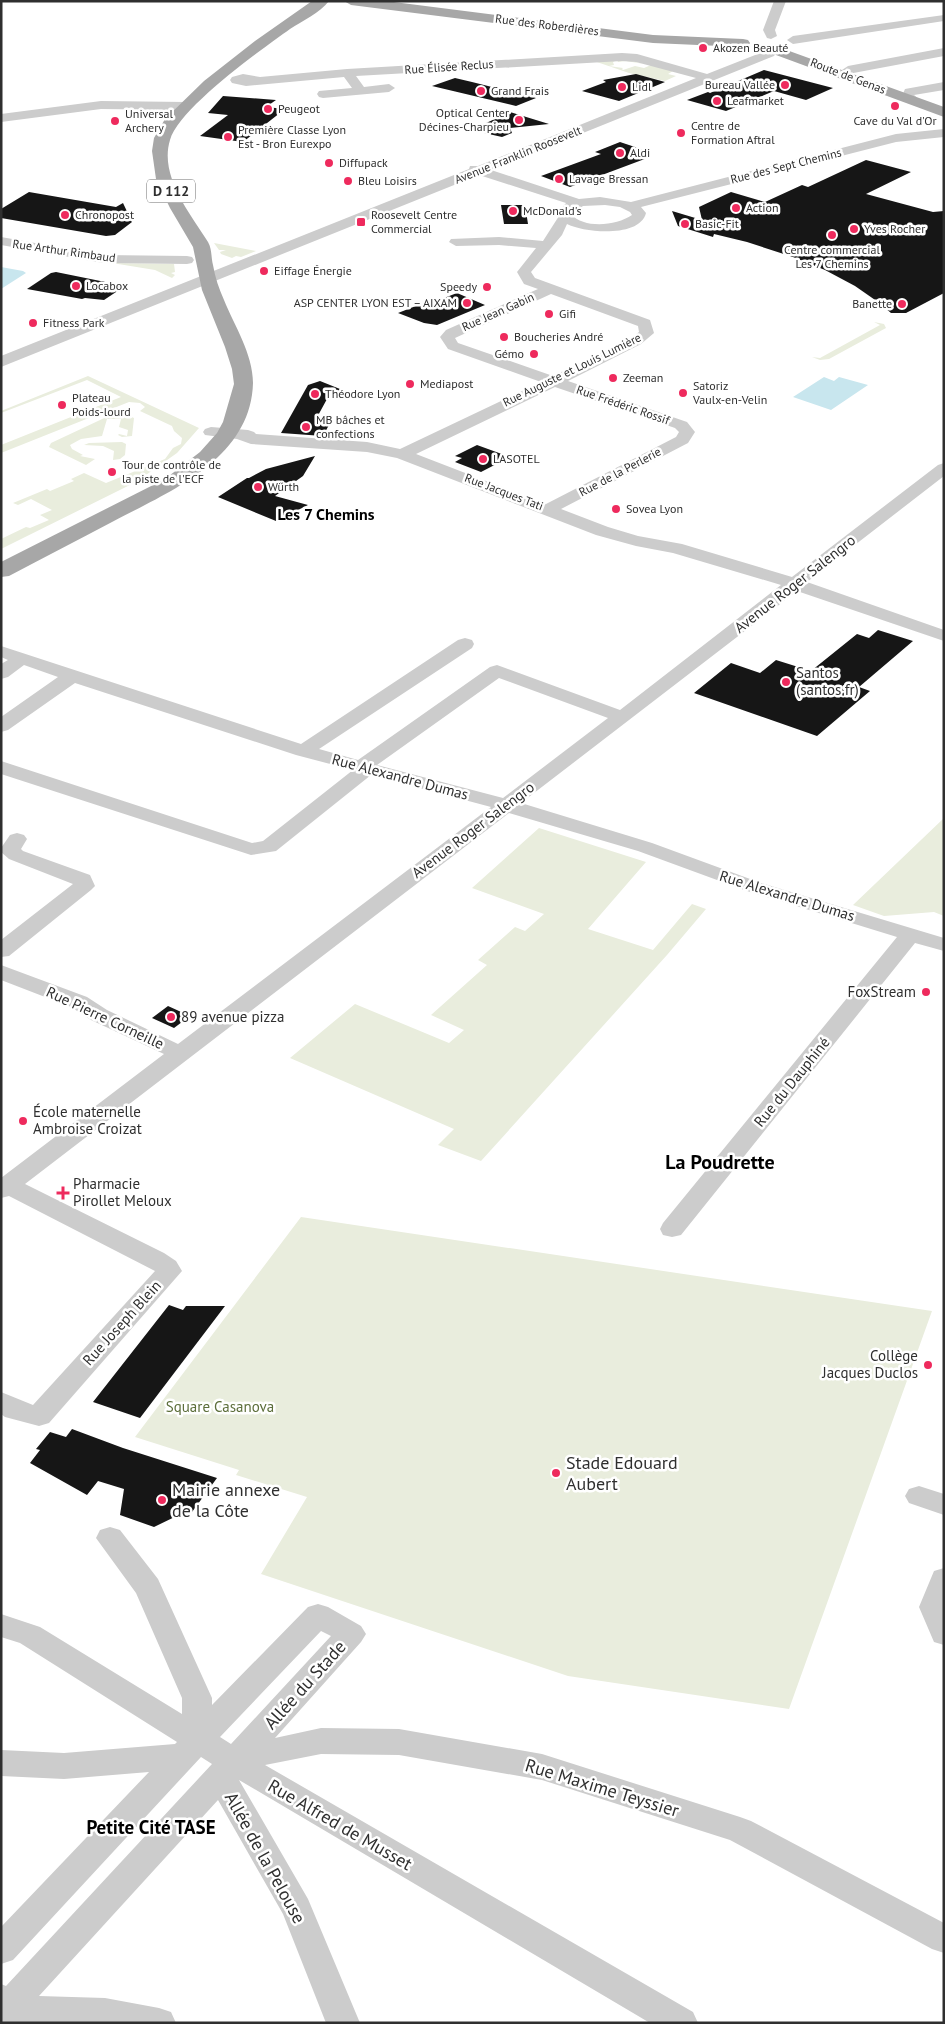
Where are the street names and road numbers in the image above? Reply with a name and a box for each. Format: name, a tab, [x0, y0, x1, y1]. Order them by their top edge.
street label: Rue des Roberdières	[494, 11, 600, 38]
street label: Route de Genas	[808, 54, 888, 97]
street label: Rue Élisée Reclus	[404, 56, 494, 77]
street label: Avenue Franklin Roosevelt	[452, 122, 583, 187]
street label: Rue des Sept Chemins	[729, 144, 843, 187]
road number: D 112	[147, 180, 195, 202]
street label: Rue Arthur Rimbaud	[12, 236, 116, 265]
street label: Rue Jean Gabin	[459, 289, 536, 334]
street label: Rue Auguste et Louis Lumière	[500, 329, 643, 410]
street label: Rue Frédéric Rossif	[575, 382, 673, 428]
street label: Rue de la Perlerie	[576, 444, 663, 499]
street label: Rue Jacques Tati	[463, 470, 546, 513]
street label: Avenue Roger Salengro	[730, 530, 859, 637]
street label: Rue Alexandre Dumas	[330, 749, 470, 804]
street label: Avenue Roger Salengro	[408, 777, 538, 882]
street label: Rue Alexandre Dumas	[717, 866, 857, 925]
street label: Rue Pierre Corneille	[43, 982, 167, 1053]
street label: Rue du Dauphiné	[750, 1033, 834, 1130]
street label: Rue Joseph Blein	[78, 1276, 165, 1369]
street label: Allée du Stade	[259, 1636, 350, 1734]
street label: Rue Maxime Teyssier	[523, 1753, 682, 1822]
street label: Rue Alfred de Musset	[264, 1774, 417, 1875]
street label: Allée de la Pelouse	[220, 1788, 311, 1927]

